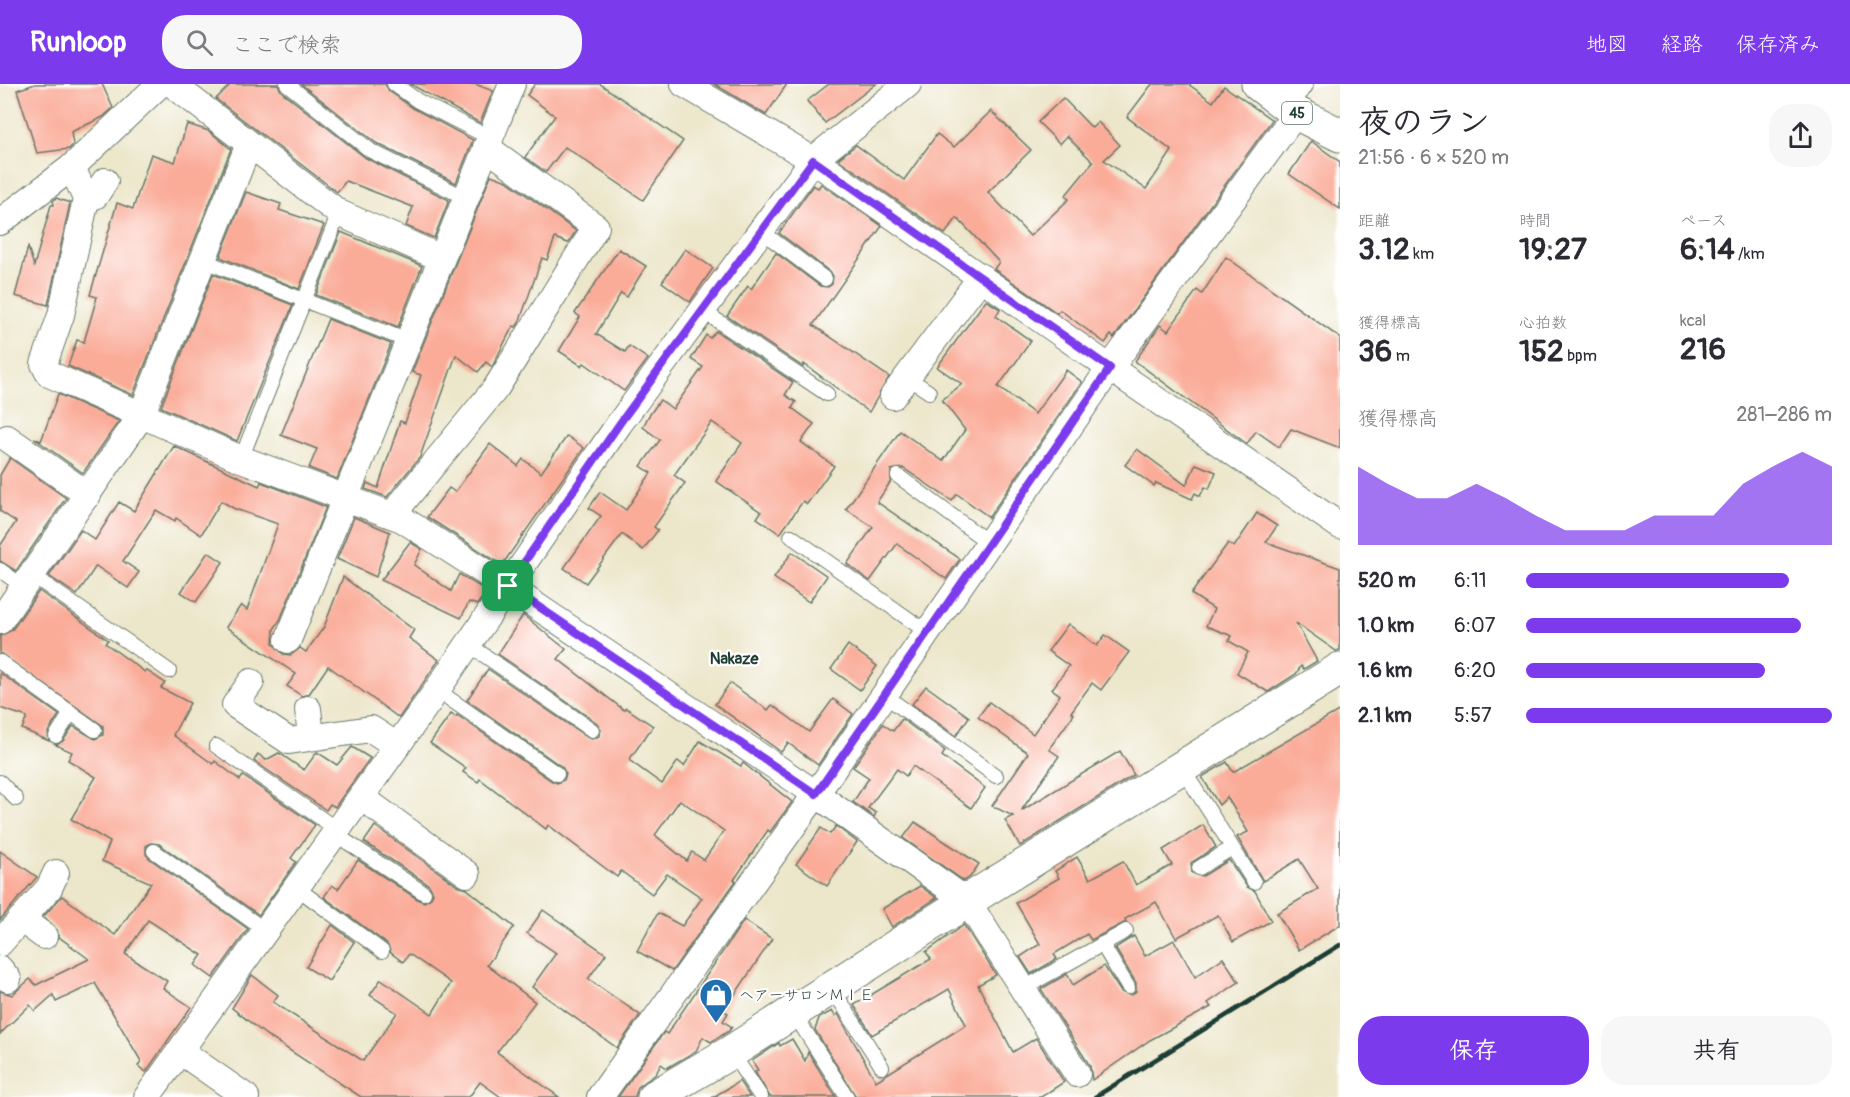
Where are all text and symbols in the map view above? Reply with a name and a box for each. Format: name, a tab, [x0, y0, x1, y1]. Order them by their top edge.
search box	[162, 15, 582, 69]
text: Runloop	[30, 25, 126, 60]
icon: search	[183, 26, 216, 59]
text: ここで検索	[231, 31, 341, 59]
text: 地図	[1586, 31, 1628, 58]
text: 経路	[1661, 31, 1703, 58]
text: 保存済み	[1736, 31, 1820, 58]
road number: 45	[1282, 102, 1312, 124]
text: 夜のラン	[1358, 102, 1490, 143]
button: share	[1769, 104, 1832, 167]
text: 21:56 · 6 × 520 m	[1358, 145, 1509, 170]
text: 距離	[1358, 211, 1390, 231]
text: 時間	[1519, 211, 1551, 231]
text: ペース	[1680, 211, 1727, 231]
text: 3.12	[1358, 231, 1410, 268]
text: 19:27	[1519, 231, 1587, 268]
text: 6:14	[1680, 231, 1735, 268]
text: km	[1410, 244, 1434, 264]
text: /km	[1735, 244, 1765, 264]
text: kcal	[1680, 311, 1706, 331]
text: 獲得標高	[1358, 313, 1422, 333]
text: 心拍数	[1519, 313, 1567, 333]
text: 216	[1680, 331, 1726, 368]
text: 36	[1358, 333, 1392, 370]
text: 152	[1519, 333, 1564, 370]
text: m	[1392, 346, 1410, 366]
text: bpm	[1564, 346, 1597, 366]
text: 281–286 m	[1736, 402, 1832, 427]
text: 獲得標高	[1358, 406, 1438, 431]
pin	[482, 560, 533, 611]
text: 520 m	[1358, 568, 1416, 593]
text: 6:11	[1454, 568, 1487, 593]
icon: arrive	[491, 569, 524, 602]
text: 1.0 km	[1358, 613, 1414, 638]
text: 6:07	[1454, 613, 1495, 638]
district label: Nakaze	[710, 649, 759, 669]
text: 1.6 km	[1358, 658, 1412, 683]
text: 6:20	[1454, 658, 1496, 683]
text: 2.1 km	[1358, 703, 1412, 728]
text: 5:57	[1454, 703, 1492, 728]
shop icon: ヘアーサロンＭＩＥ	[698, 977, 734, 1024]
place label: ヘアーサロンＭＩＥ	[739, 986, 874, 1005]
button: 保存	[1358, 1016, 1589, 1085]
button: 共有	[1601, 1016, 1832, 1085]

